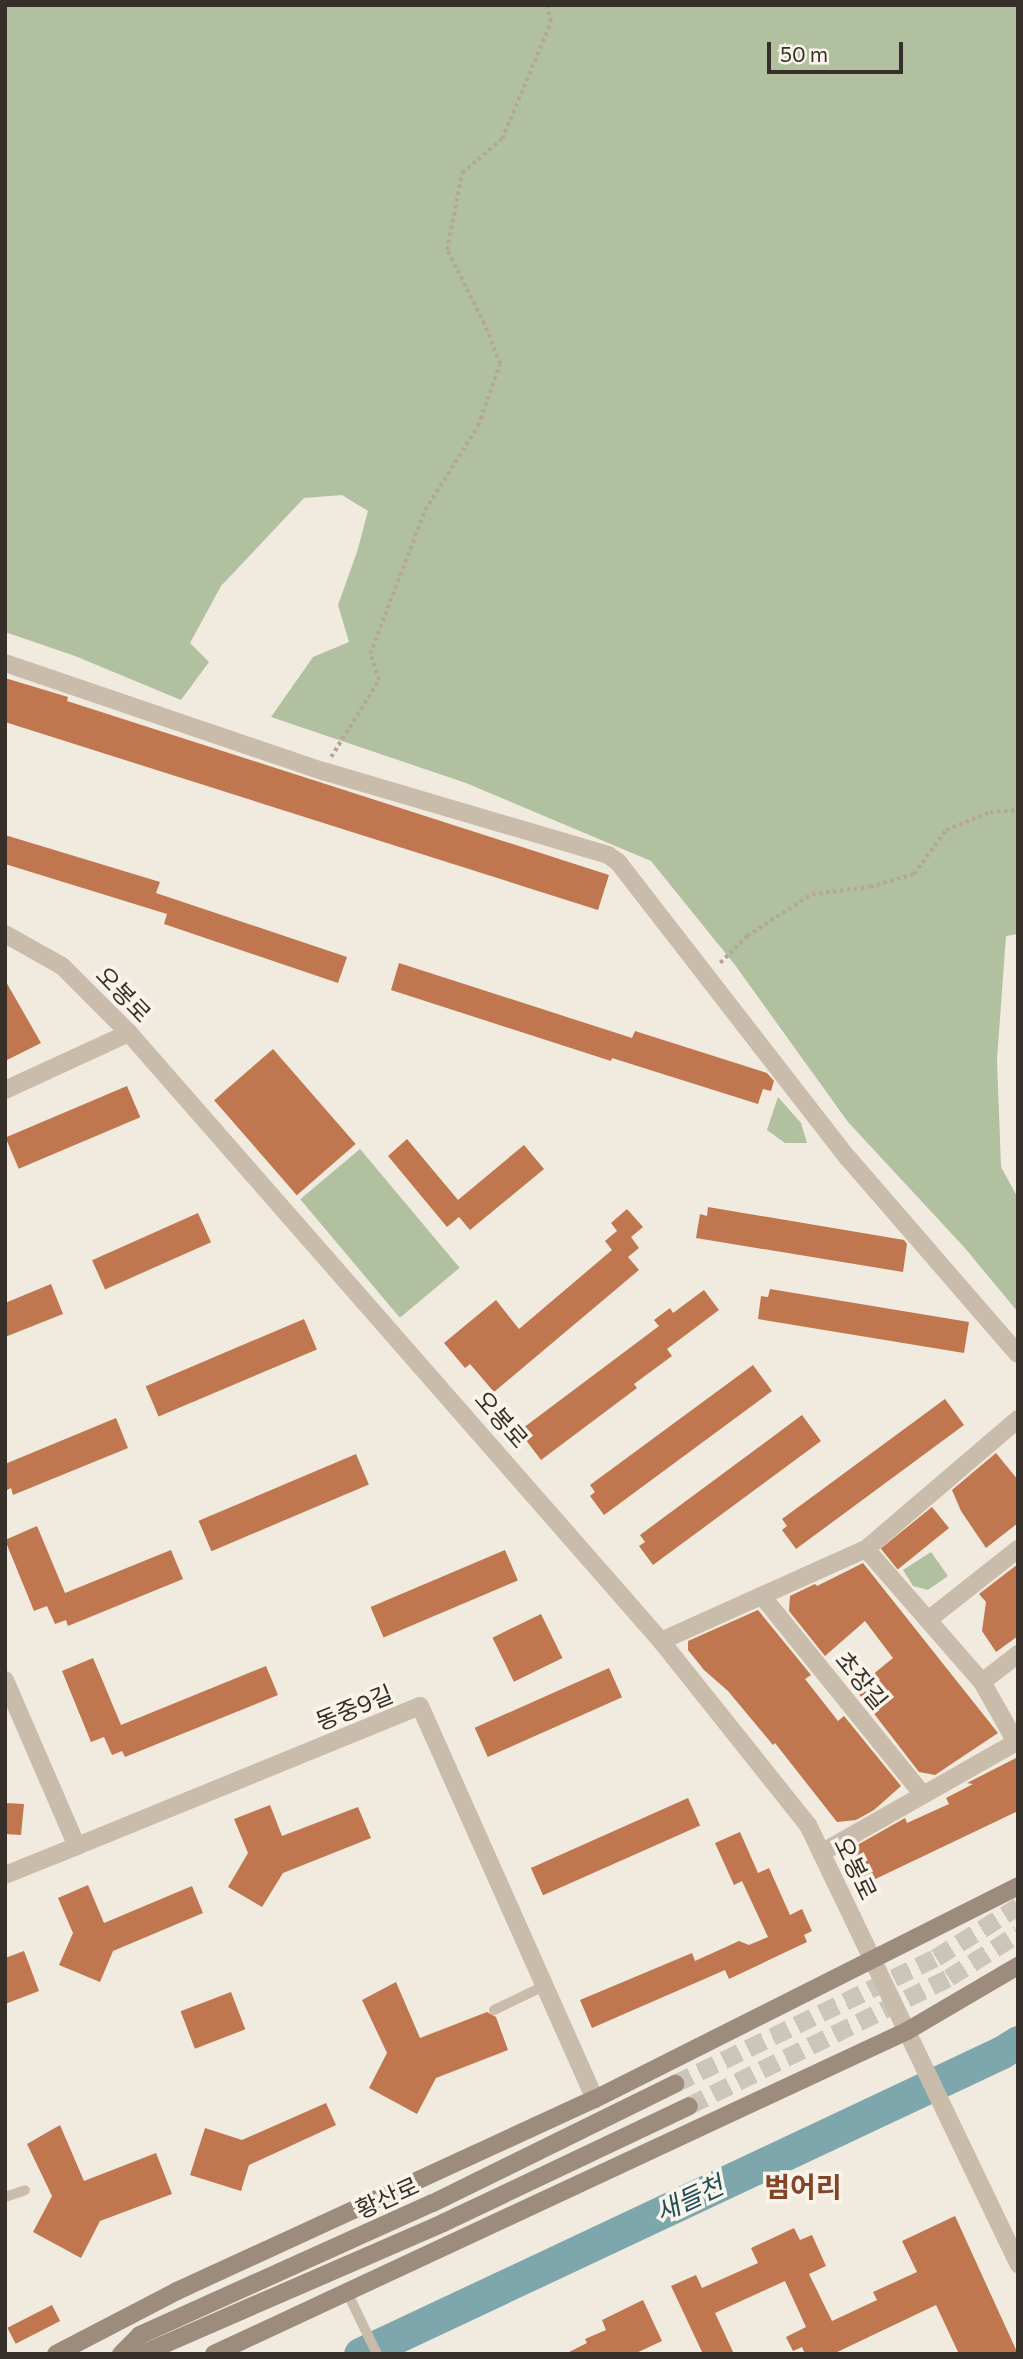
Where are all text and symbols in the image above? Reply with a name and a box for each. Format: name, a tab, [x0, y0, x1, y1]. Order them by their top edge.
scale bar	[771, 28, 908, 72]
text: 50 m	[780, 41, 828, 66]
street label: 오봉로	[91, 960, 157, 1028]
street label: 오봉로	[469, 1385, 535, 1453]
street label: 초장길	[830, 1645, 894, 1715]
street label: 동중9길	[311, 1679, 397, 1735]
street label: 오봉로	[829, 1832, 883, 1904]
water label: 새들천	[650, 2169, 728, 2227]
district label: 범어리	[764, 2169, 842, 2203]
street label: 황산로	[351, 2170, 423, 2224]

